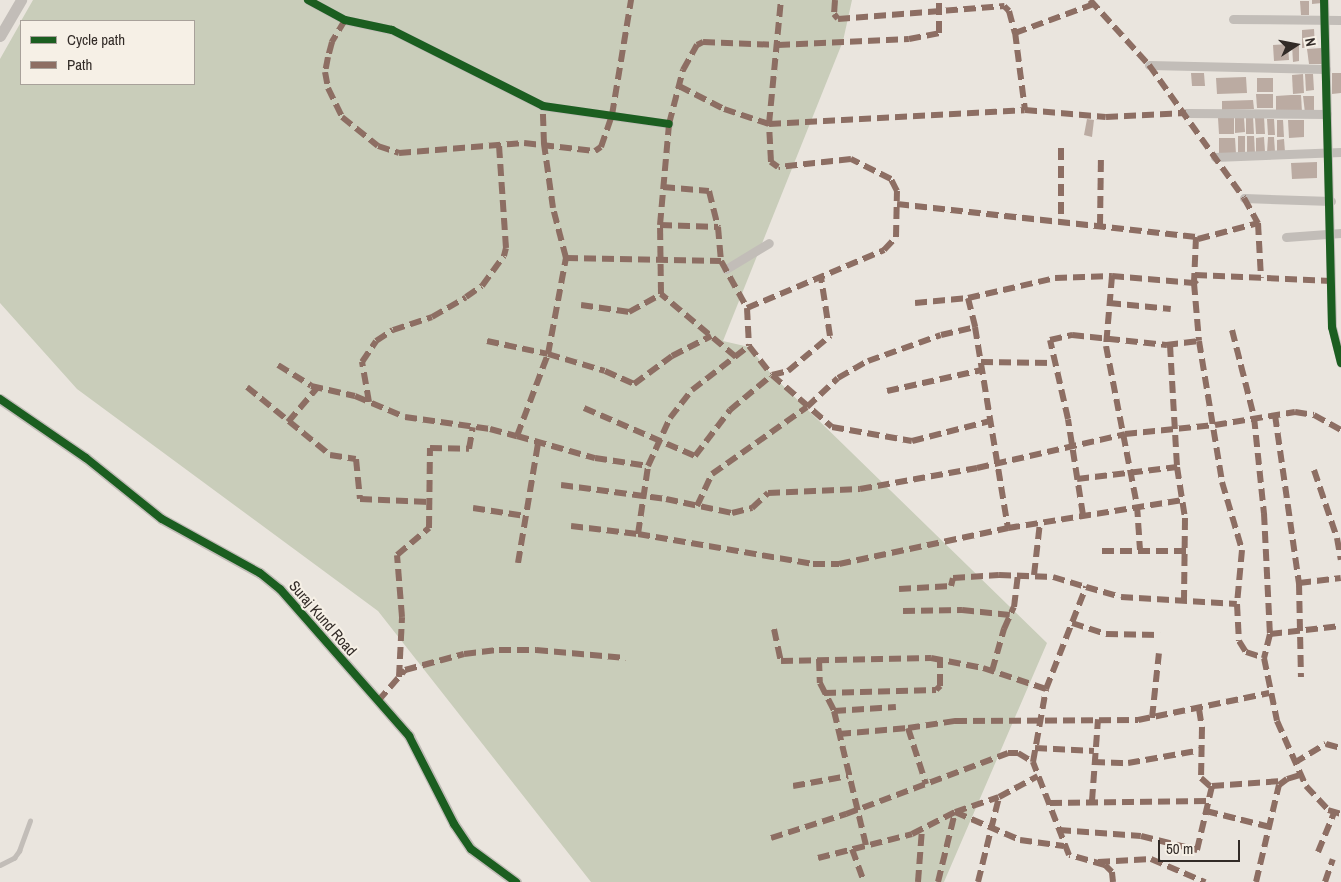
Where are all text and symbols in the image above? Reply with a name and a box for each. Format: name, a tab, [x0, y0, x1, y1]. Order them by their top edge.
legend	[20, 20, 195, 85]
north arrow	[1271, 20, 1321, 70]
text: Cycle path	[67, 29, 125, 50]
text: N	[1301, 36, 1320, 48]
text: Path	[67, 54, 92, 75]
street label: Suraj Kund Road	[285, 577, 361, 659]
scale bar	[1161, 830, 1244, 862]
text: 50 m	[1166, 838, 1193, 859]

